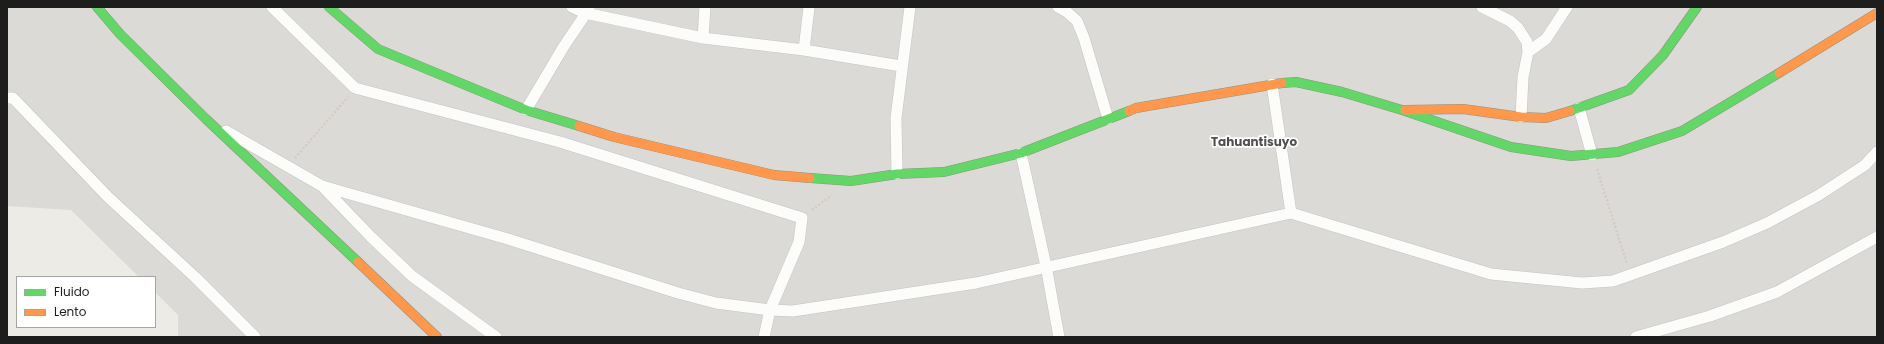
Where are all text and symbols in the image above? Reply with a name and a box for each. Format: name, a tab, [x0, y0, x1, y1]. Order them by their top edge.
district label: Tahuantisuyo	[1211, 136, 1297, 150]
legend	[16, 276, 156, 328]
text: Fluido	[54, 283, 89, 300]
text: Lento	[54, 303, 86, 320]

